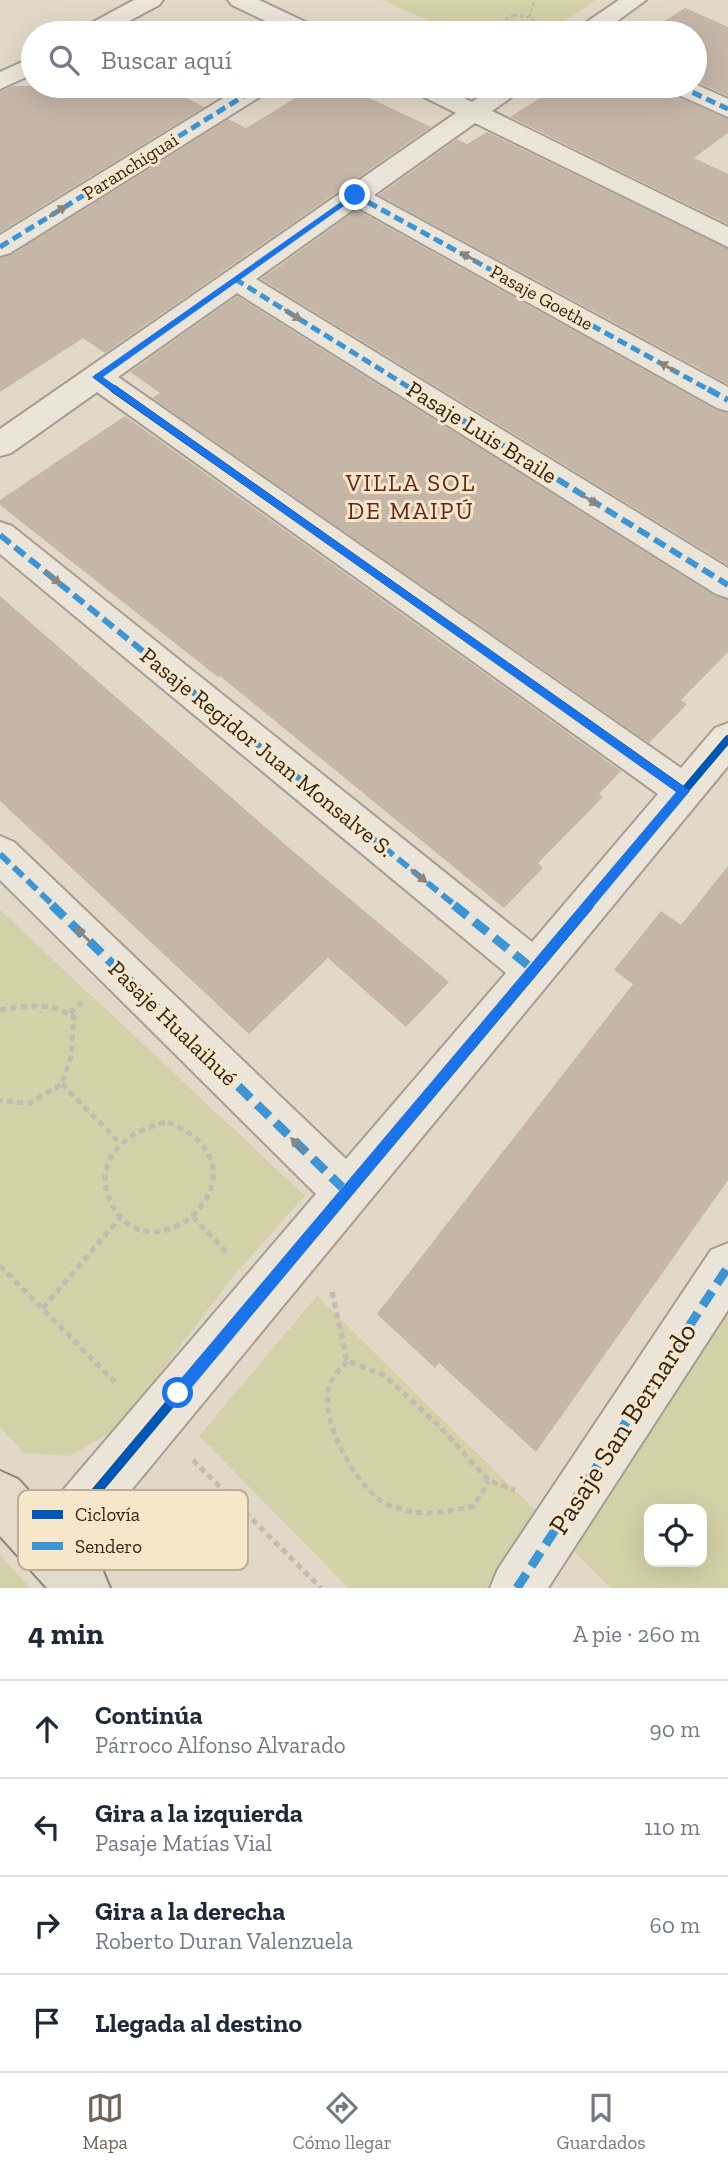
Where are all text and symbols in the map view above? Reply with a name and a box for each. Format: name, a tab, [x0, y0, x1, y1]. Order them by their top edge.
search box	[21, 21, 707, 98]
icon: search	[45, 41, 83, 79]
text: Buscar aquí	[101, 44, 232, 76]
street label: Paranchiguai	[78, 128, 182, 205]
route end	[339, 179, 370, 210]
one-way arrow	[48, 205, 68, 218]
one-way arrow	[459, 251, 479, 263]
street label: Pasaje Goethe	[486, 260, 597, 335]
one-way arrow	[284, 309, 303, 321]
one-way arrow	[658, 361, 678, 373]
street label: Pasaje Luis Braile	[402, 375, 562, 489]
district label: VILLA SOL DE MAIPÚ	[345, 468, 476, 525]
one-way arrow	[581, 493, 600, 506]
one-way arrow	[44, 570, 61, 585]
street label: Pasaje Regidor Juan Monsalve S.	[135, 641, 399, 863]
one-way arrow	[411, 868, 428, 883]
one-way arrow	[74, 926, 91, 943]
street label: Pasaje Hualaihué	[103, 954, 243, 1092]
one-way arrow	[290, 1136, 307, 1153]
street label: Pasaje San Bernardo	[542, 1316, 703, 1540]
route start	[162, 1377, 193, 1408]
legend	[18, 1490, 248, 1570]
text: Ciclovía	[75, 1503, 140, 1526]
map controls	[644, 1504, 707, 1567]
button: locate	[644, 1504, 707, 1567]
text: Sendero	[75, 1535, 142, 1558]
text: 4 min	[28, 1616, 104, 1652]
text: A pie · 260 m	[573, 1620, 700, 1648]
text: Continúa	[95, 1699, 203, 1731]
icon: ahead	[28, 1710, 66, 1748]
text: 90 m	[649, 1715, 700, 1743]
text: Párroco Alfonso Alvarado	[95, 1731, 346, 1759]
text: Gira a la izquierda	[95, 1797, 303, 1829]
icon: left	[28, 1808, 66, 1846]
text: 110 m	[644, 1813, 700, 1841]
text: Pasaje Matías Vial	[95, 1829, 272, 1857]
text: Gira a la derecha	[95, 1895, 285, 1927]
icon: right	[28, 1906, 66, 1944]
text: 60 m	[649, 1911, 700, 1939]
text: Roberto Duran Valenzuela	[95, 1927, 353, 1955]
icon: arrive	[28, 2004, 66, 2042]
text: Llegada al destino	[95, 2007, 302, 2039]
tab: Mapa	[82, 2089, 128, 2154]
tab: Cómo llegar	[293, 2089, 392, 2154]
tab: Guardados	[557, 2089, 646, 2154]

